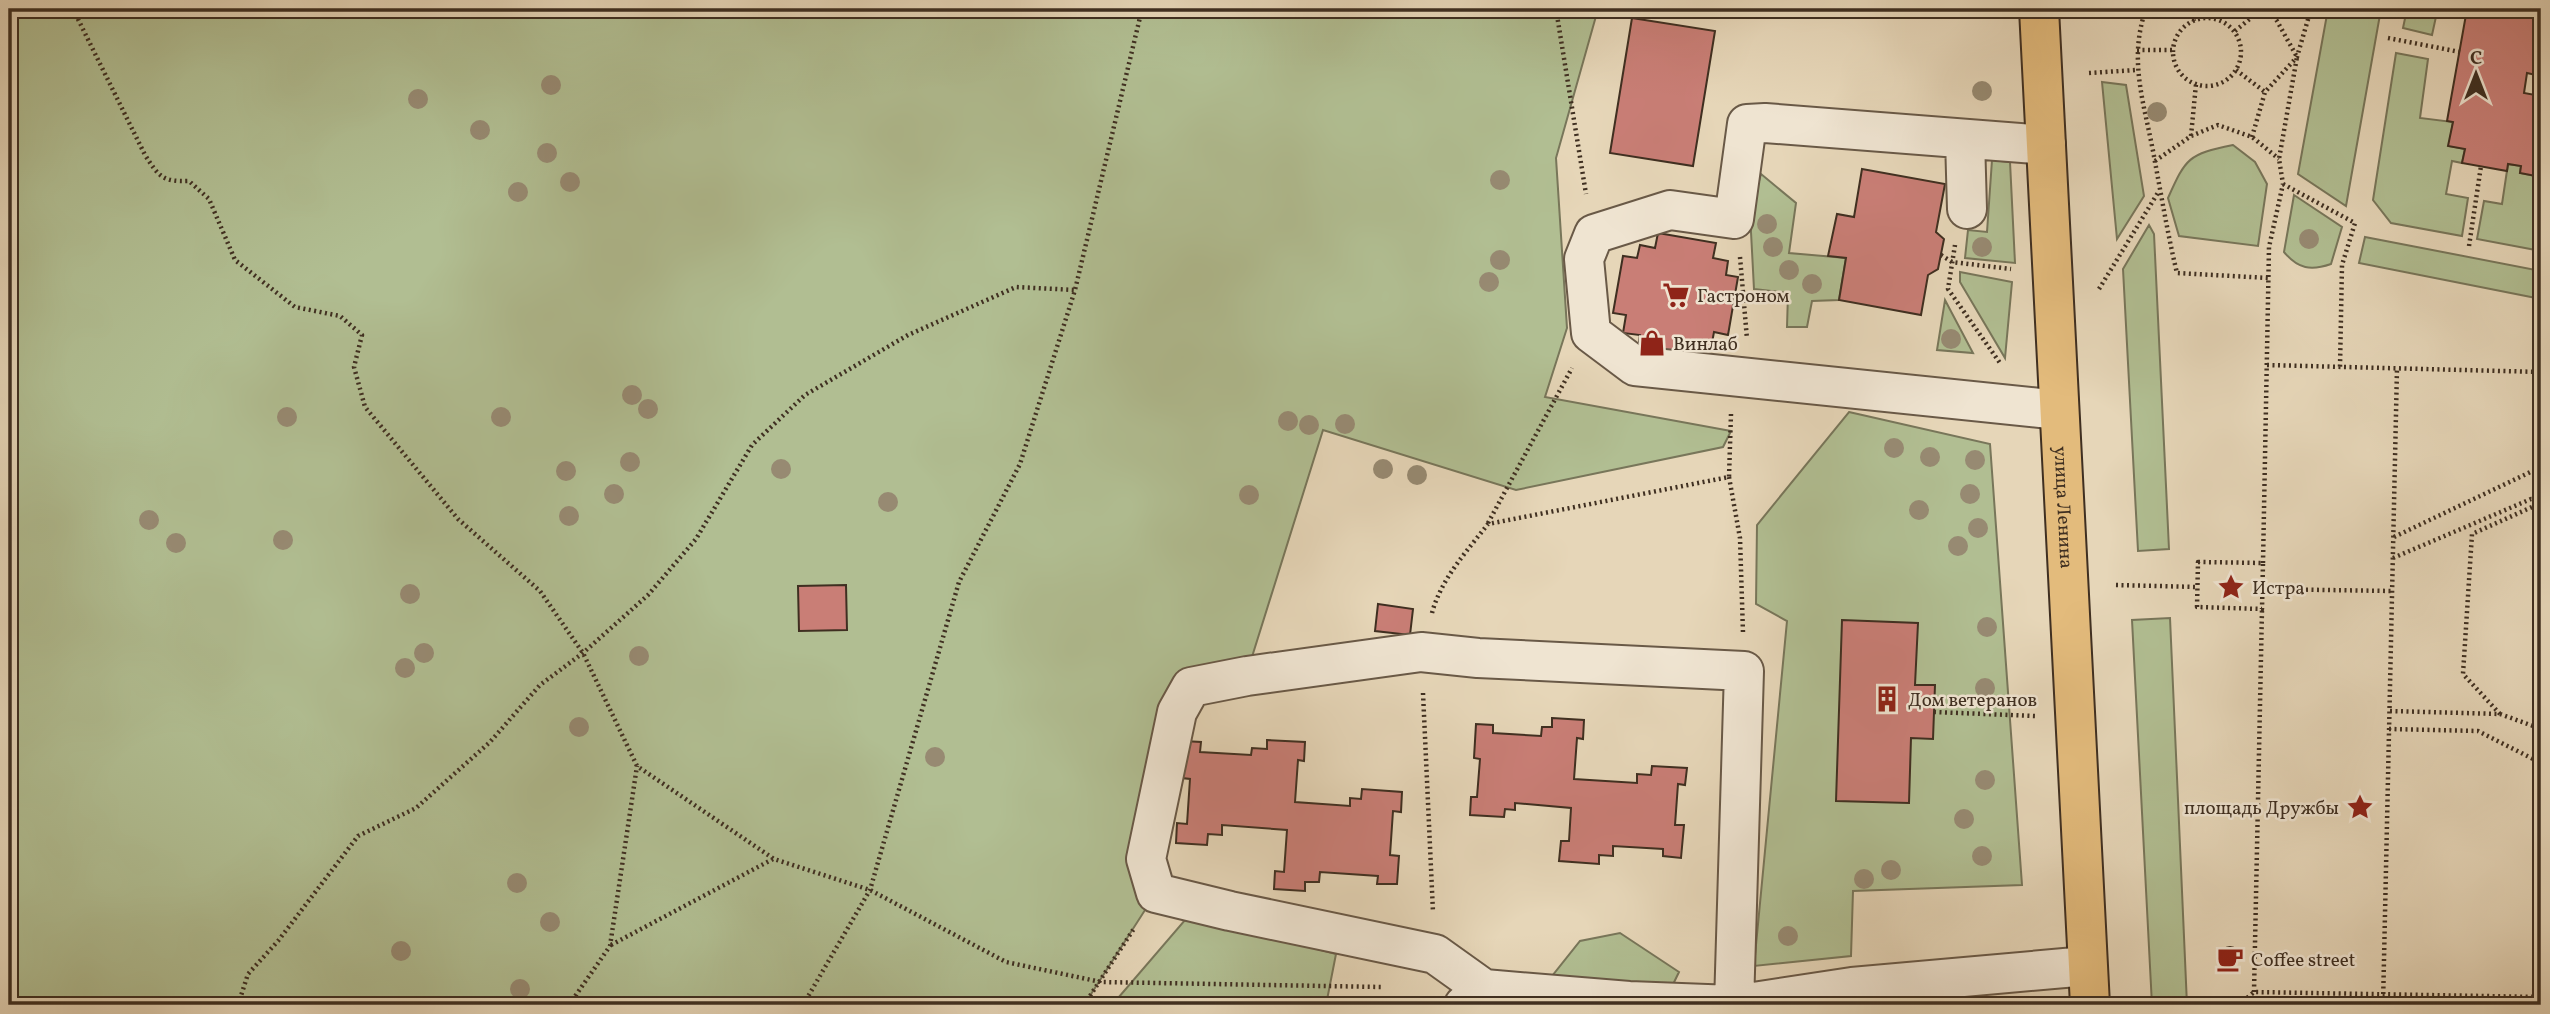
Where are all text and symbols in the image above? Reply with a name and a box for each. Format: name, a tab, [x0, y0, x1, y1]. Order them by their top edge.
north arrow	[2442, 38, 2512, 108]
text: С	[2470, 46, 2482, 72]
supermarket icon: Гастроном	[1661, 280, 1691, 310]
place label: Гастроном	[1697, 284, 1790, 310]
shop icon: Винлаб	[1637, 328, 1667, 358]
place label: Винлаб	[1673, 332, 1738, 358]
street label: улица Ленина	[2046, 445, 2079, 569]
place icon: Истра	[2216, 572, 2246, 602]
place label: Истра	[2252, 576, 2305, 602]
building icon: Дом ветеранов	[1872, 684, 1902, 714]
place label: Дом ветеранов	[1908, 688, 2037, 714]
place icon: площадь Дружбы	[2345, 792, 2375, 822]
place label: площадь Дружбы	[2184, 796, 2339, 822]
cafe icon: Coffee street	[2215, 944, 2245, 974]
place label: Coffee street	[2251, 948, 2356, 974]

